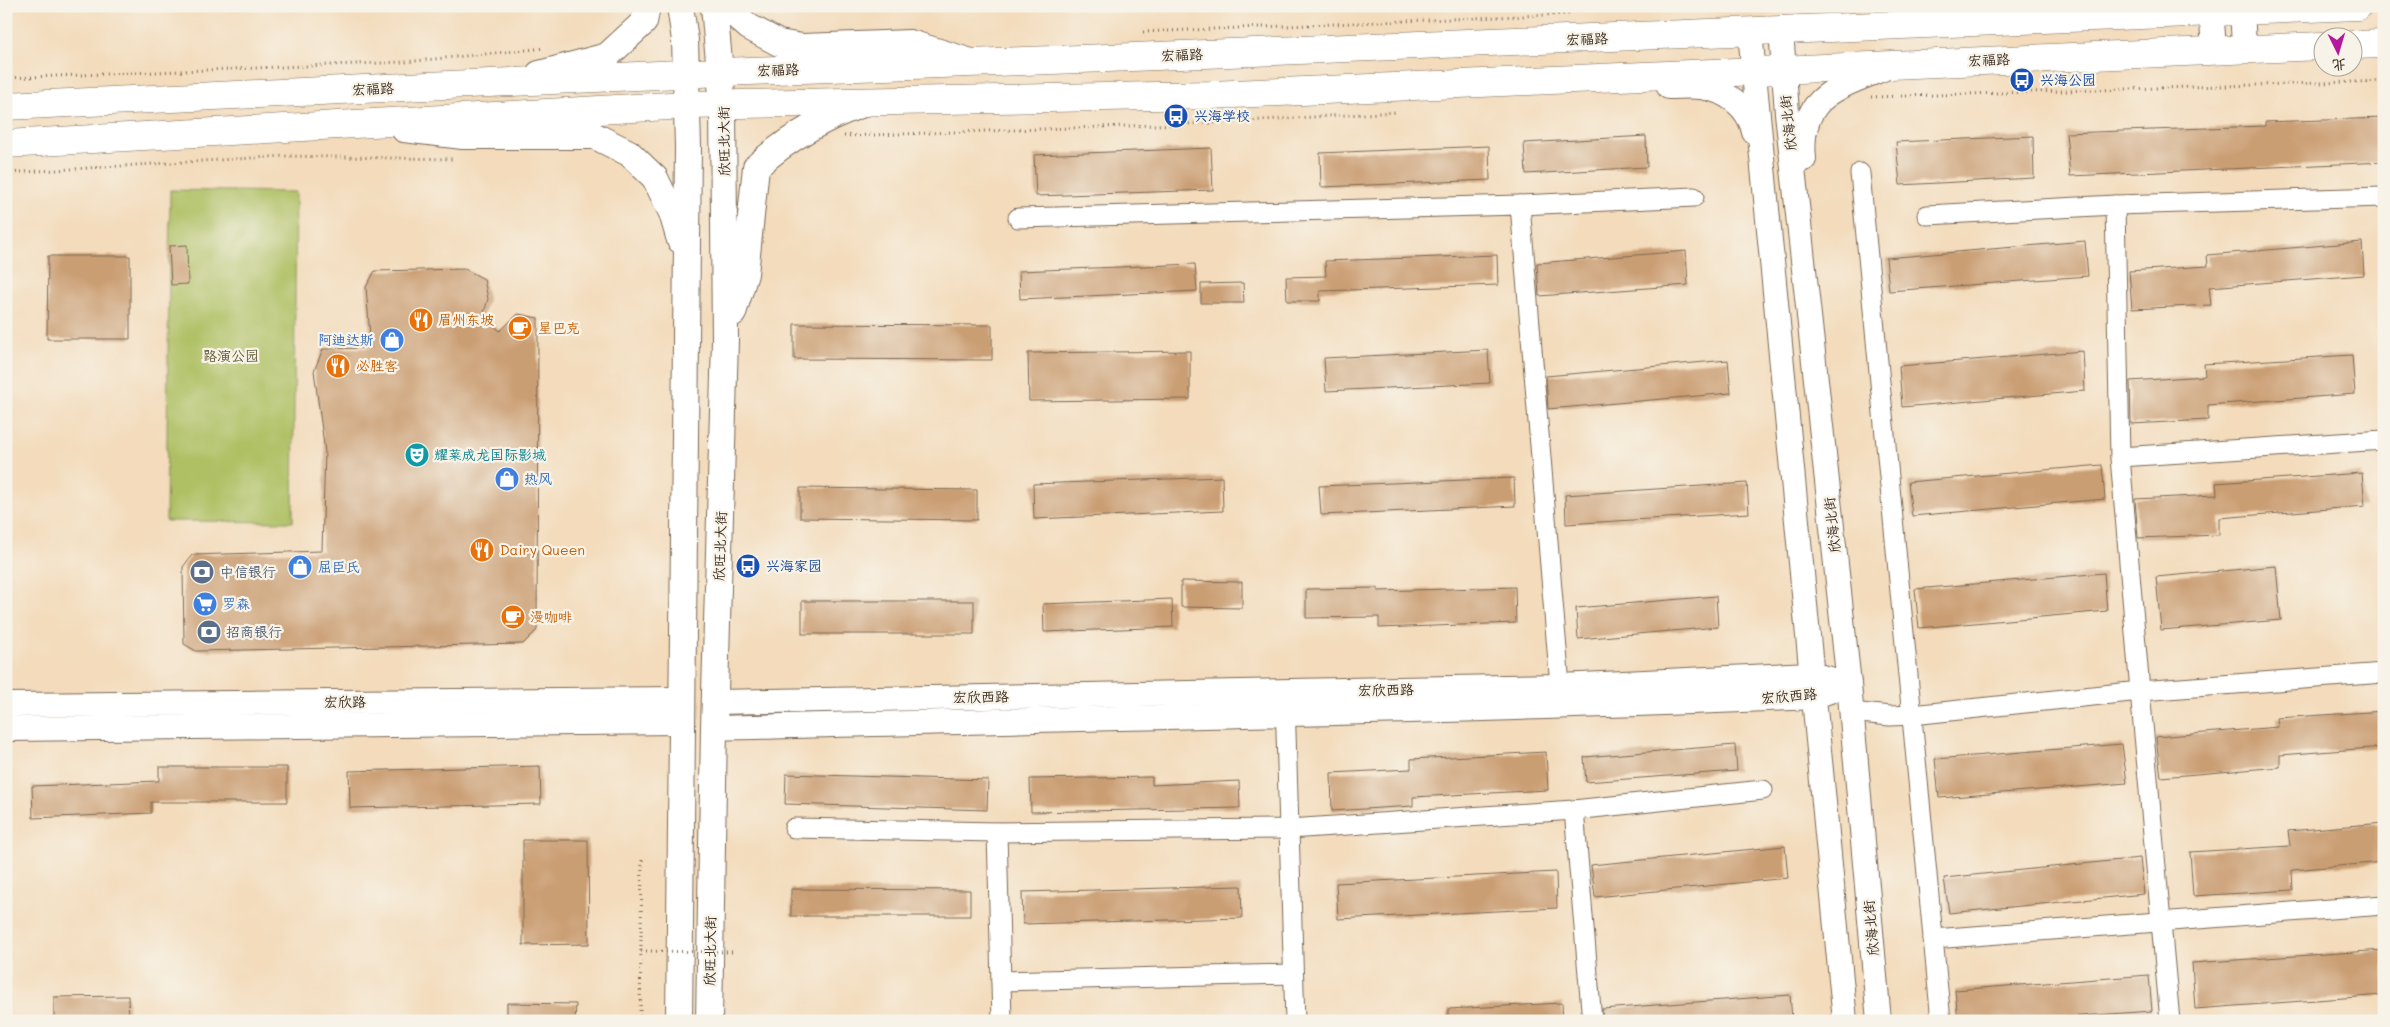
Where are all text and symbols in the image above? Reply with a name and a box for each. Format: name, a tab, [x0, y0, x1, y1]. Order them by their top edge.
street label: 宏福路	[1566, 28, 1608, 49]
north arrow	[2312, 28, 2362, 78]
street label: 宏福路	[1161, 44, 1203, 65]
street label: 宏福路	[1968, 49, 2010, 70]
text: 北	[2331, 55, 2347, 76]
street label: 宏福路	[757, 59, 799, 80]
bus stop icon: 兴海公园	[2009, 67, 2035, 93]
place label: 兴海公园	[2040, 70, 2096, 89]
street label: 宏福路	[352, 78, 394, 99]
street label: 欣海北街	[1775, 94, 1800, 152]
bus stop icon: 兴海学校	[1163, 103, 1189, 129]
street label: 欣旺北大街	[713, 106, 734, 176]
place label: 兴海学校	[1194, 106, 1250, 125]
restaurant icon: 眉州东坡	[408, 307, 434, 333]
place label: 眉州东坡	[438, 310, 494, 329]
cafe icon: 星巴克	[507, 315, 533, 341]
place label: 星巴克	[538, 318, 580, 337]
shop icon: 阿迪达斯	[379, 327, 405, 353]
place label: 阿迪达斯	[318, 330, 374, 349]
park label: 路演公园	[203, 346, 259, 365]
restaurant icon: 必胜客	[325, 353, 351, 379]
place label: 必胜客	[356, 356, 398, 375]
theatre icon: 耀莱成龙国际影城	[404, 442, 430, 468]
place label: 耀莱成龙国际影城	[434, 445, 546, 464]
shop icon: 热风	[494, 466, 520, 492]
place label: 热风	[524, 469, 552, 488]
street label: 欣海北街	[1819, 496, 1844, 554]
street label: 欣旺北大街	[709, 511, 730, 581]
restaurant icon: Dairy Queen	[469, 537, 495, 563]
place label: Dairy Queen	[500, 540, 585, 559]
bus stop icon: 兴海家园	[735, 553, 761, 579]
shop icon: 屈臣氏	[287, 554, 313, 580]
place label: 兴海家园	[766, 556, 822, 575]
place label: 屈臣氏	[318, 557, 360, 576]
bank icon: 中信银行	[189, 559, 215, 585]
place label: 中信银行	[220, 562, 276, 581]
supermarket icon: 罗森	[192, 591, 218, 617]
place label: 罗森	[222, 594, 250, 613]
cafe icon: 漫咖啡	[500, 604, 526, 630]
place label: 漫咖啡	[530, 607, 572, 626]
bank icon: 招商银行	[196, 619, 222, 645]
place label: 招商银行	[226, 622, 282, 641]
street label: 宏欣西路	[1358, 680, 1414, 699]
street label: 宏欣西路	[1760, 684, 1818, 707]
street label: 宏欣西路	[953, 687, 1009, 706]
street label: 宏欣路	[324, 692, 366, 711]
street label: 欣海北街	[1859, 899, 1882, 957]
street label: 欣旺北大街	[699, 916, 720, 986]

